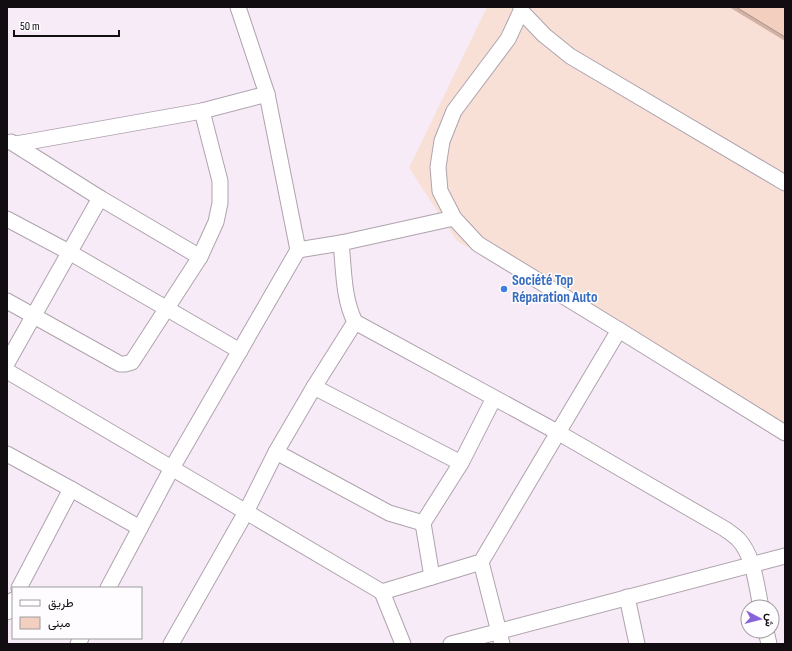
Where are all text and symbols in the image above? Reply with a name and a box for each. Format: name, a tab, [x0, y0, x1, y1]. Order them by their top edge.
scale bar	[14, 12, 119, 38]
text: 50 m	[20, 19, 40, 34]
place label: Société Top Réparation Auto	[512, 271, 597, 307]
marker: Société Top Réparation Auto	[499, 284, 509, 294]
legend	[12, 587, 142, 639]
text: طريق	[48, 596, 74, 611]
north arrow	[740, 599, 780, 639]
text: ش	[762, 613, 777, 628]
text: مبنى	[48, 616, 70, 631]

